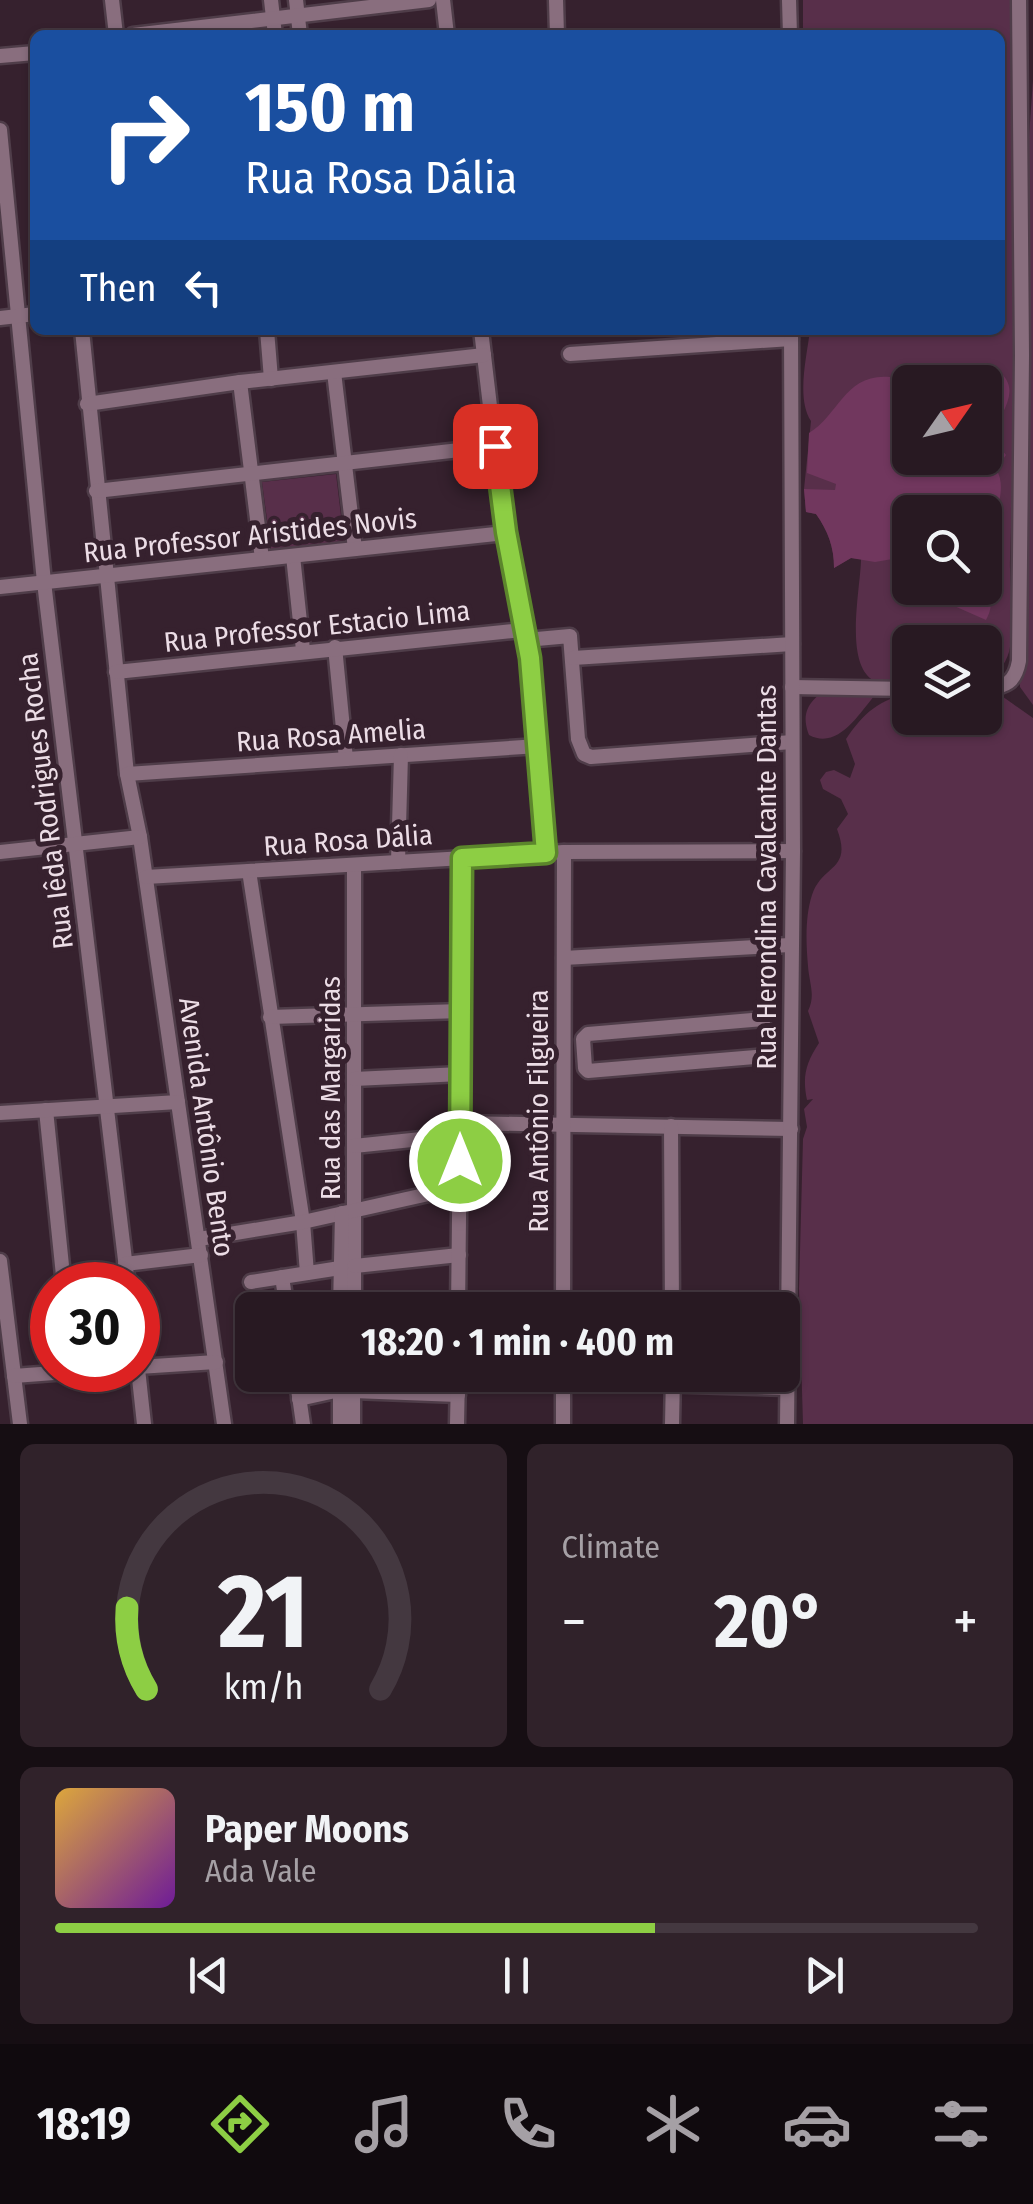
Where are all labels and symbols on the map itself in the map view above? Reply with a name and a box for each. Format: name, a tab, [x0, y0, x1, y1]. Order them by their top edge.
north arrow	[892, 365, 1002, 475]
pin	[453, 404, 538, 489]
street label: Rua Professor Aristides Novis	[82, 502, 418, 569]
street label: Rua Professor Estacio Lima	[162, 594, 472, 659]
street label: Rua Iêda Rodrigues Rocha	[11, 651, 80, 951]
street label: Rua Herondina Cavalcante Dantas	[750, 685, 783, 1069]
street label: Rua Rosa Amelia	[235, 712, 427, 759]
street label: Rua Rosa Dália	[262, 818, 434, 863]
street label: Rua das Margaridas	[314, 976, 347, 1200]
street label: Rua Antônio Filgueira	[522, 989, 555, 1233]
street label: Avenida Antônio Bento	[172, 995, 241, 1259]
position arrow	[408, 1109, 512, 1213]
speed limit sign: 30	[30, 1262, 160, 1392]

